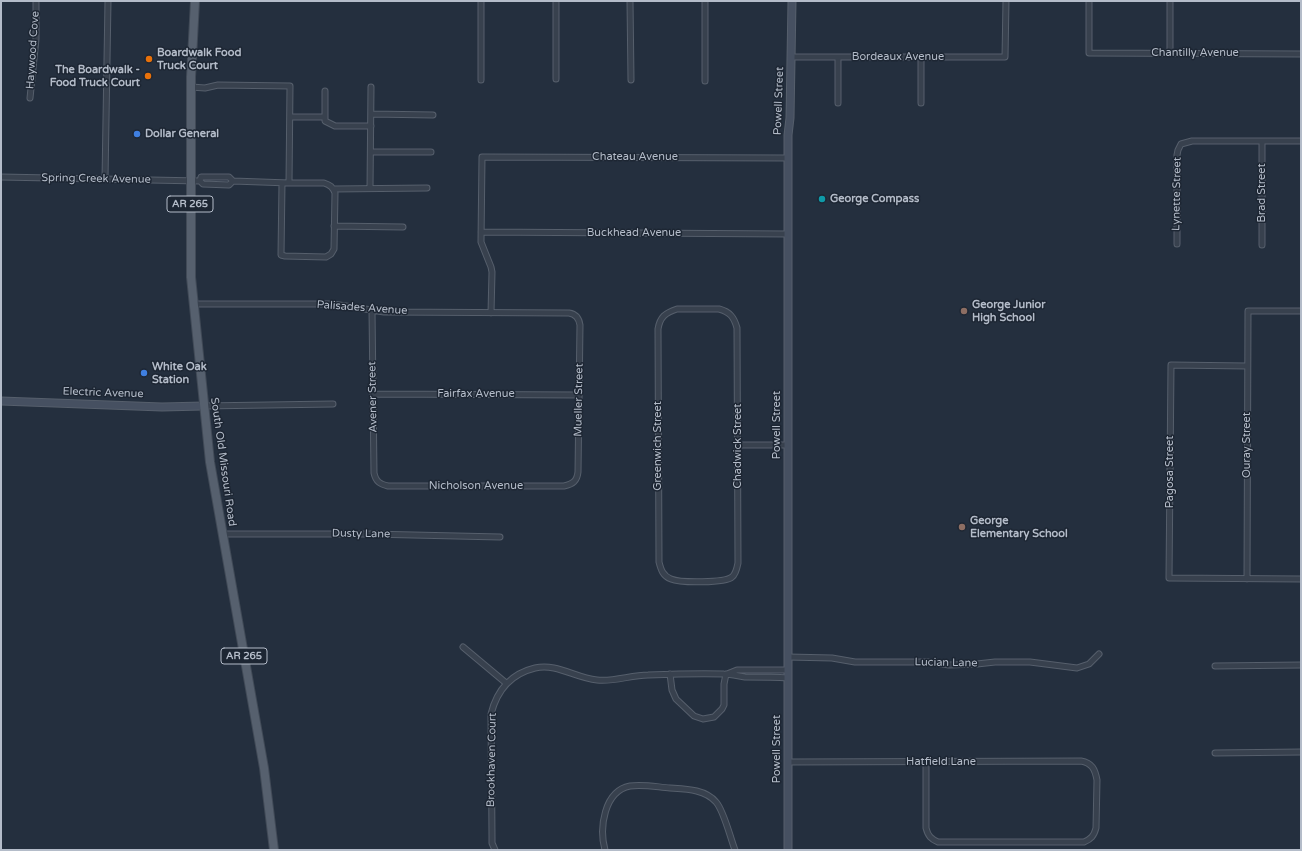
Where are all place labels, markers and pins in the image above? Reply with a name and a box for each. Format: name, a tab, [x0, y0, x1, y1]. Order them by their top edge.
place label: Boardwalk Food Truck Court	[157, 46, 241, 72]
marker: Boardwalk Food Truck Court	[144, 54, 154, 64]
place label: The Boardwalk - Food Truck Court	[50, 63, 140, 89]
marker: The Boardwalk - Food Truck Court	[143, 71, 153, 81]
place label: Dollar General	[145, 127, 219, 141]
marker: Dollar General	[132, 129, 142, 139]
place label: George Compass	[830, 192, 919, 206]
marker: George Compass	[817, 194, 827, 204]
place label: George Junior High School	[972, 298, 1045, 324]
marker: George Junior High School	[959, 306, 969, 316]
place label: White Oak Station	[152, 360, 207, 386]
marker: White Oak Station	[139, 368, 149, 378]
place label: George Elementary School	[970, 514, 1068, 540]
marker: George Elementary School	[957, 522, 967, 532]

